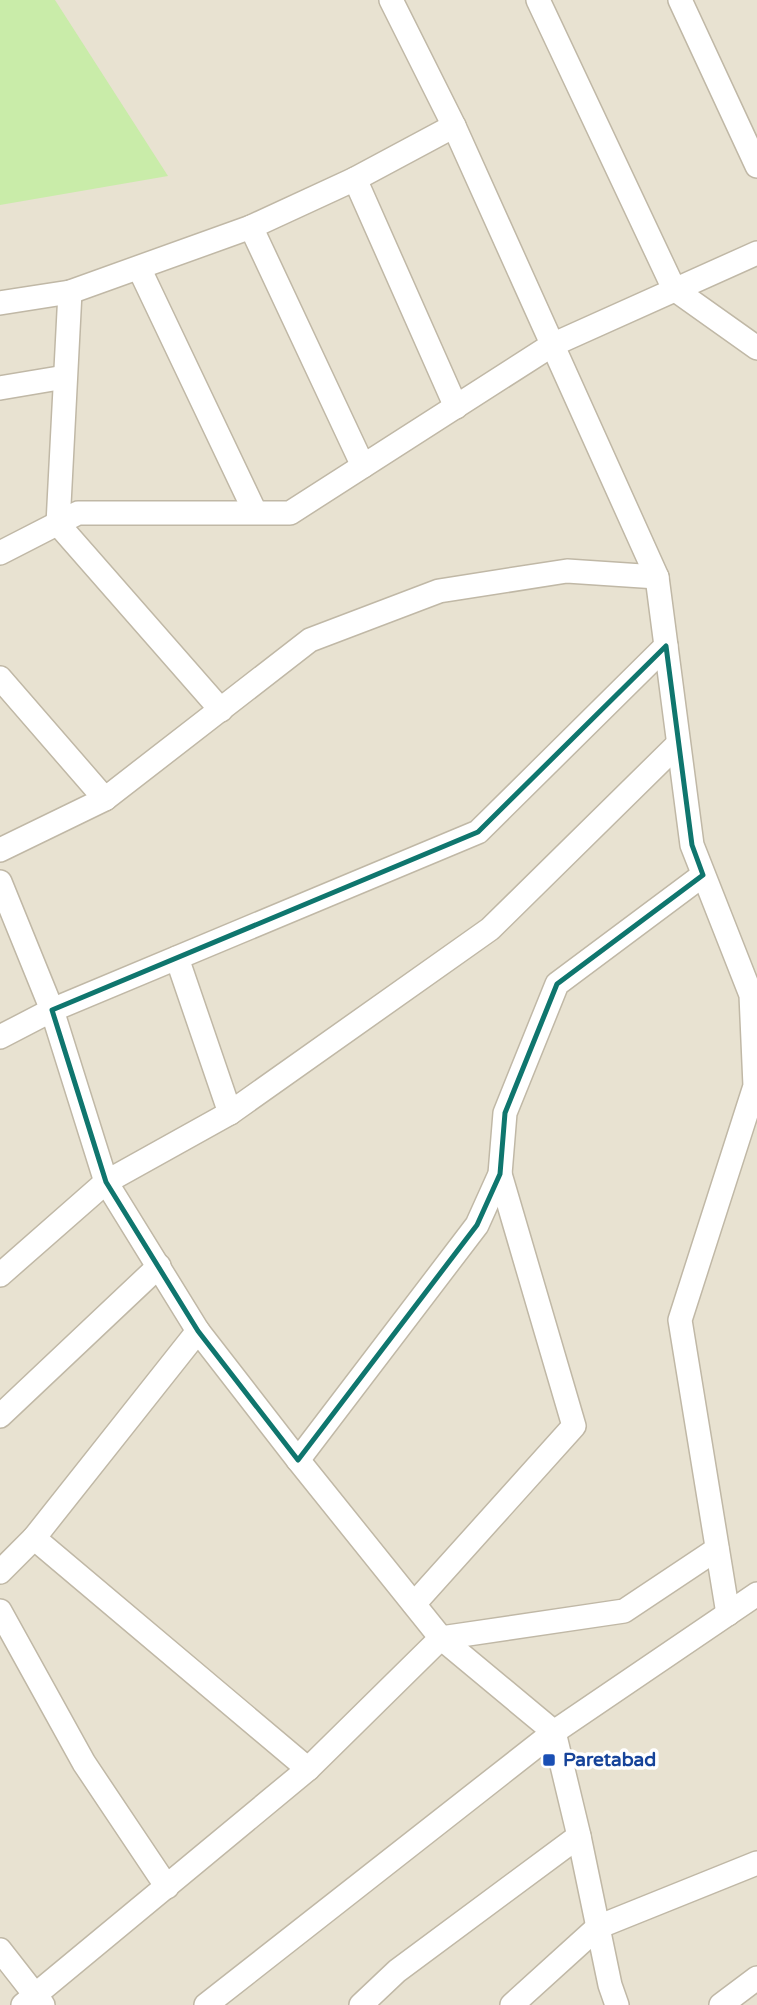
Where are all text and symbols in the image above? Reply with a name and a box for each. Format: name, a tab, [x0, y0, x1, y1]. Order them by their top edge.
place label: Paretabad	[563, 1749, 656, 1771]
marker: Paretabad	[541, 1752, 557, 1768]

